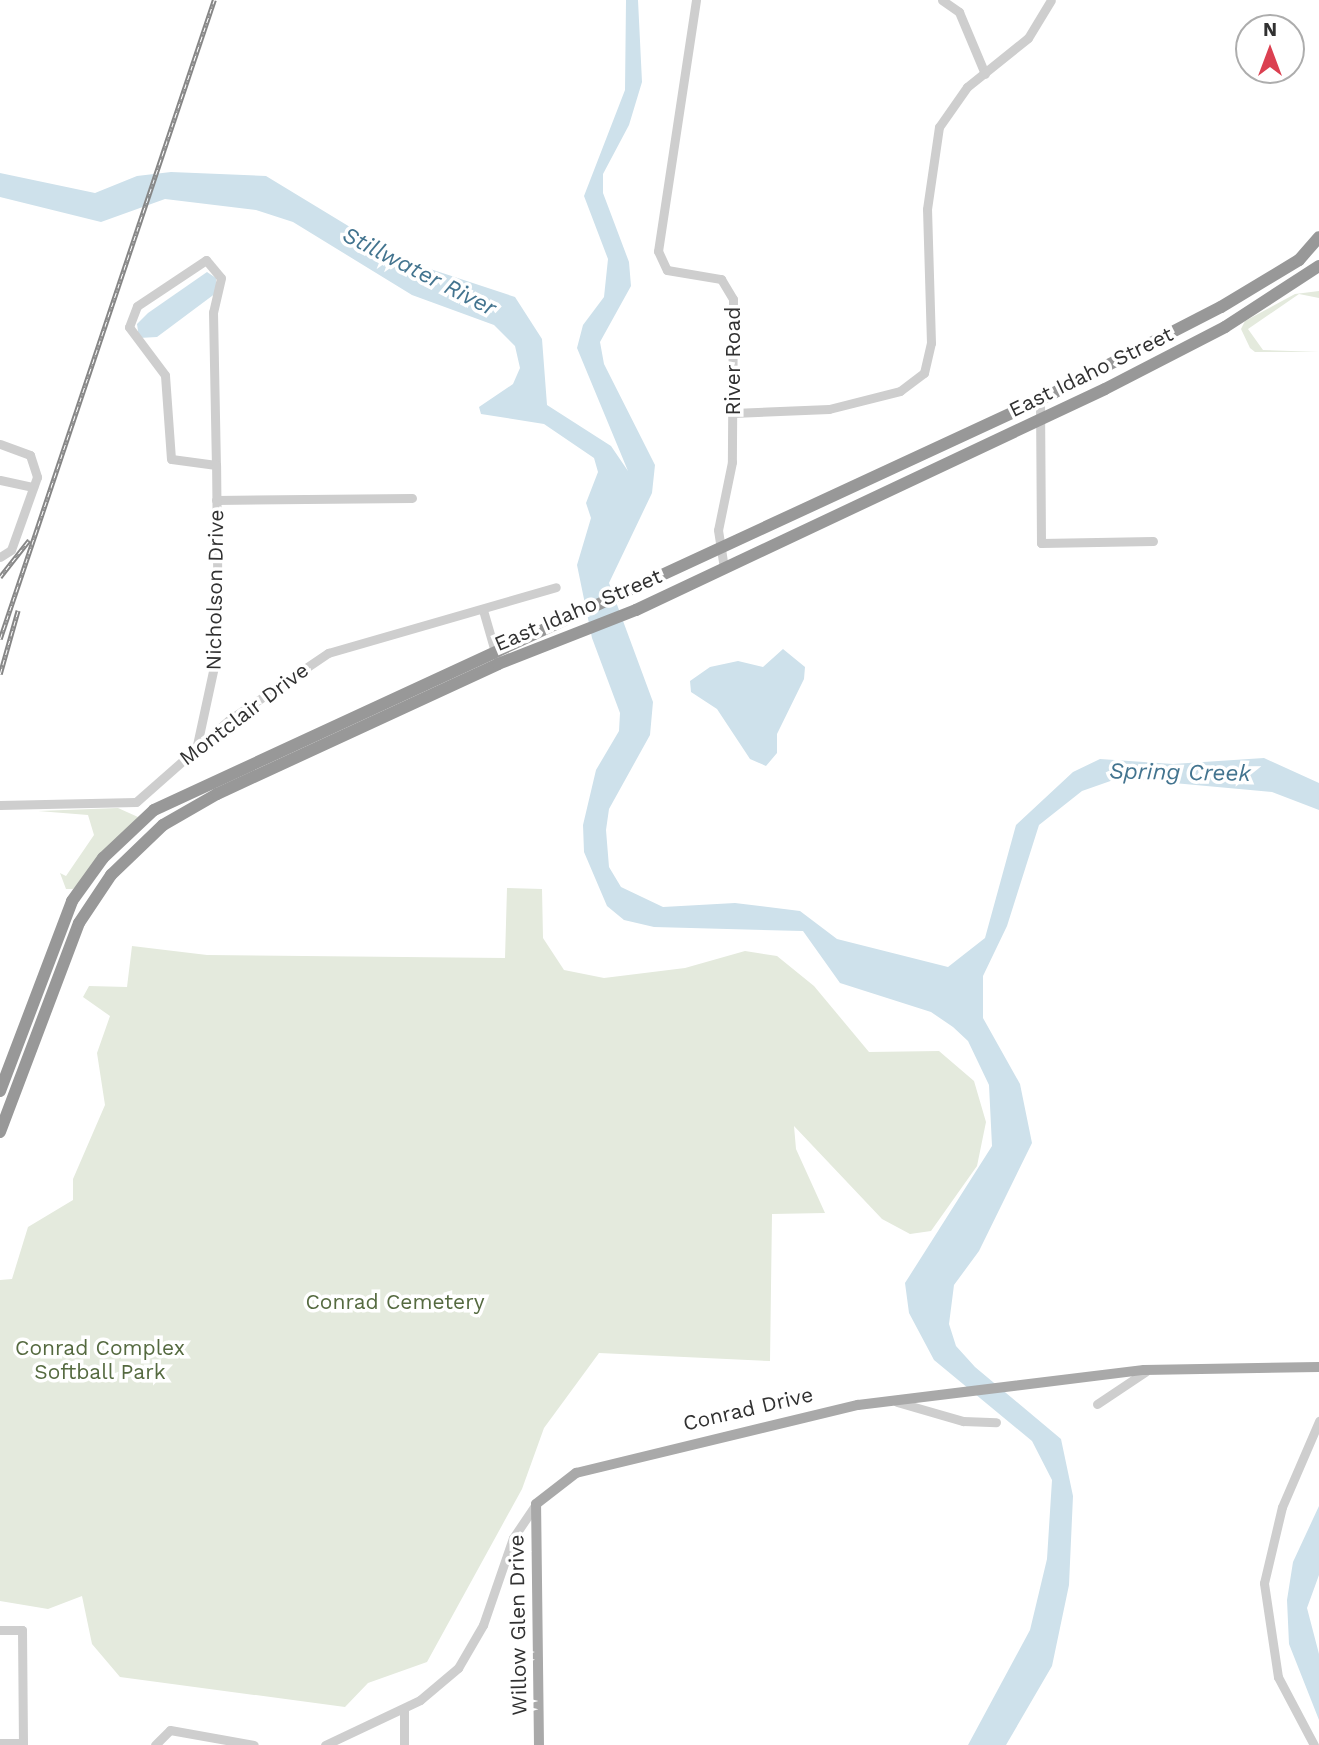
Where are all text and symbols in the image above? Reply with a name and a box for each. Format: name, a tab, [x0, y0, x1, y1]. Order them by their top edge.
north arrow	[1235, 14, 1305, 84]
text: N	[1263, 18, 1277, 41]
water label: Stillwater River	[337, 221, 501, 323]
street label: River Road	[720, 306, 746, 416]
street label: East Idaho Street	[1005, 321, 1177, 423]
street label: Nicholson Drive	[201, 509, 229, 671]
street label: East Idaho Street	[491, 563, 665, 657]
street label: Montclair Drive	[174, 657, 314, 771]
water label: Spring Creek	[1109, 758, 1251, 788]
park label: Conrad Cemetery	[305, 1289, 485, 1315]
park label: Conrad Complex Softball Park	[15, 1335, 185, 1385]
street label: Conrad Drive	[681, 1382, 815, 1436]
street label: Willow Glen Drive	[504, 1534, 532, 1716]

